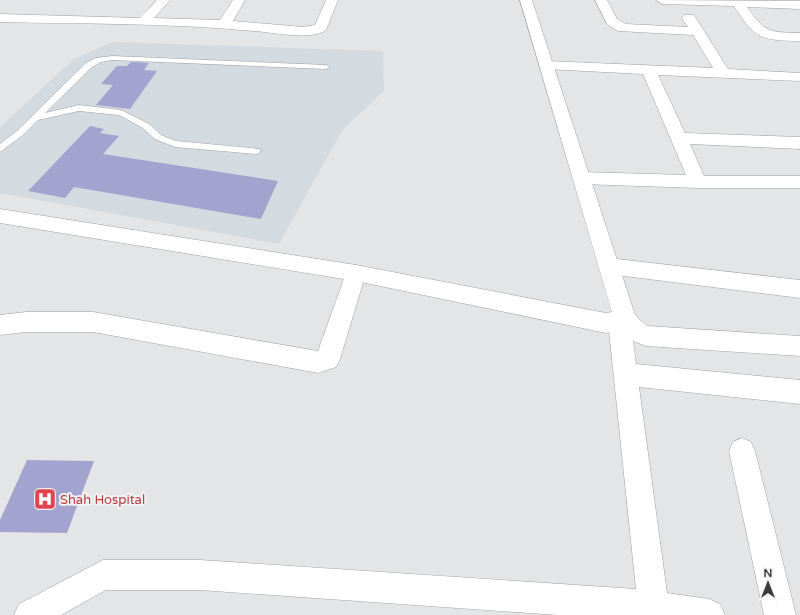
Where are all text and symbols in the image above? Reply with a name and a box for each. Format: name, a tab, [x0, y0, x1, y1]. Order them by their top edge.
hospital icon: Shah Hospital	[32, 486, 58, 512]
place label: Shah Hospital	[60, 492, 145, 508]
north arrow	[748, 563, 788, 603]
text: N	[764, 567, 772, 580]

